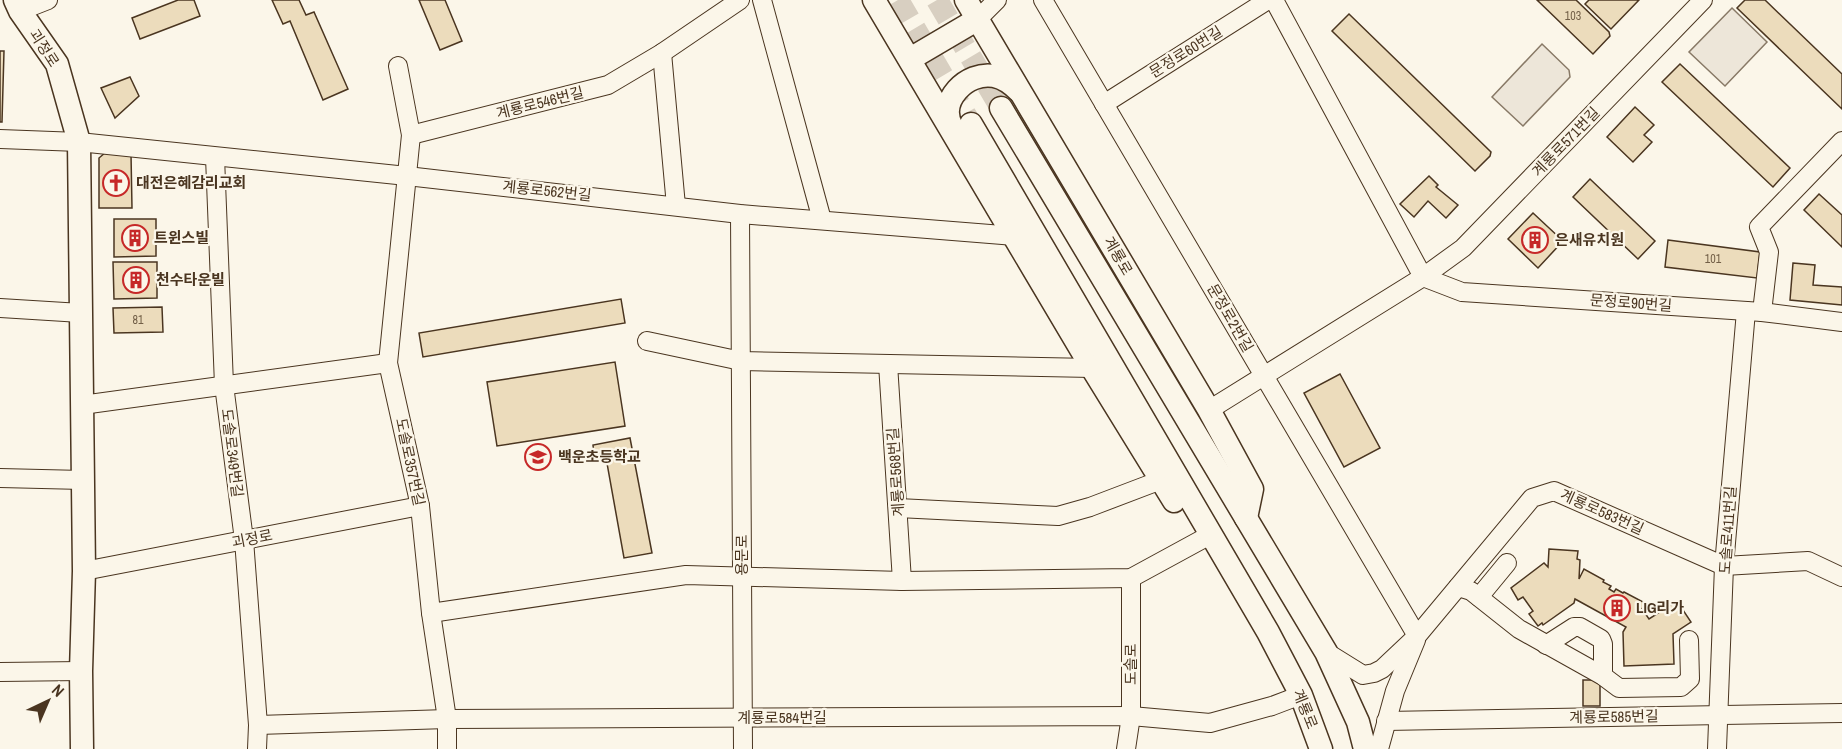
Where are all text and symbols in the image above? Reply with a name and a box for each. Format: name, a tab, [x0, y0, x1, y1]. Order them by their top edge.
house number: 103	[1565, 8, 1581, 24]
street label: 문정로60번길	[1145, 21, 1226, 82]
street label: 괴정로	[24, 25, 65, 71]
street label: 계룡로546번길	[494, 81, 586, 124]
street label: 계룡로571번길	[1527, 102, 1604, 181]
church icon: 대전은혜감리교회	[101, 168, 131, 198]
place label: 대전은혜감리교회	[136, 172, 246, 193]
street label: 계룡로562번길	[501, 175, 593, 206]
building icon: 트윈스빌	[120, 223, 150, 253]
building icon: 은새유치원	[1520, 225, 1550, 255]
place label: 트윈스빌	[154, 227, 209, 248]
place label: 은새유치원	[1555, 229, 1624, 250]
street label: 계룡로	[1099, 233, 1138, 279]
house number: 101	[1705, 251, 1722, 267]
building icon: 천수타운빌	[121, 265, 151, 295]
place label: 천수타운빌	[156, 269, 225, 290]
street label: 문정로2번길	[1202, 280, 1258, 356]
street label: 문정로90번길	[1589, 289, 1673, 316]
house number: 81	[133, 312, 144, 328]
street label: 도솔로349번길	[217, 407, 248, 499]
street label: 도솔로357번길	[391, 416, 430, 508]
street label: 계룡로568번길	[882, 427, 909, 517]
school or university icon: 백운초등학교	[523, 442, 553, 472]
place label: 백운초등학교	[558, 446, 641, 467]
street label: 계룡로583번길	[1557, 484, 1647, 539]
street label: 도솔로411번길	[1714, 485, 1741, 575]
street label: 괴정로	[230, 524, 274, 553]
street label: 용문로	[731, 534, 752, 576]
building icon: LIG리가	[1602, 593, 1632, 623]
place label: LIG리가	[1636, 597, 1684, 618]
street label: 도솔로	[1120, 643, 1141, 685]
north arrow	[18, 671, 78, 731]
text: N	[47, 679, 69, 701]
street label: 계룡로	[1288, 686, 1323, 732]
street label: 계룡로585번길	[1569, 705, 1659, 728]
street label: 계룡로584번길	[737, 707, 827, 728]

